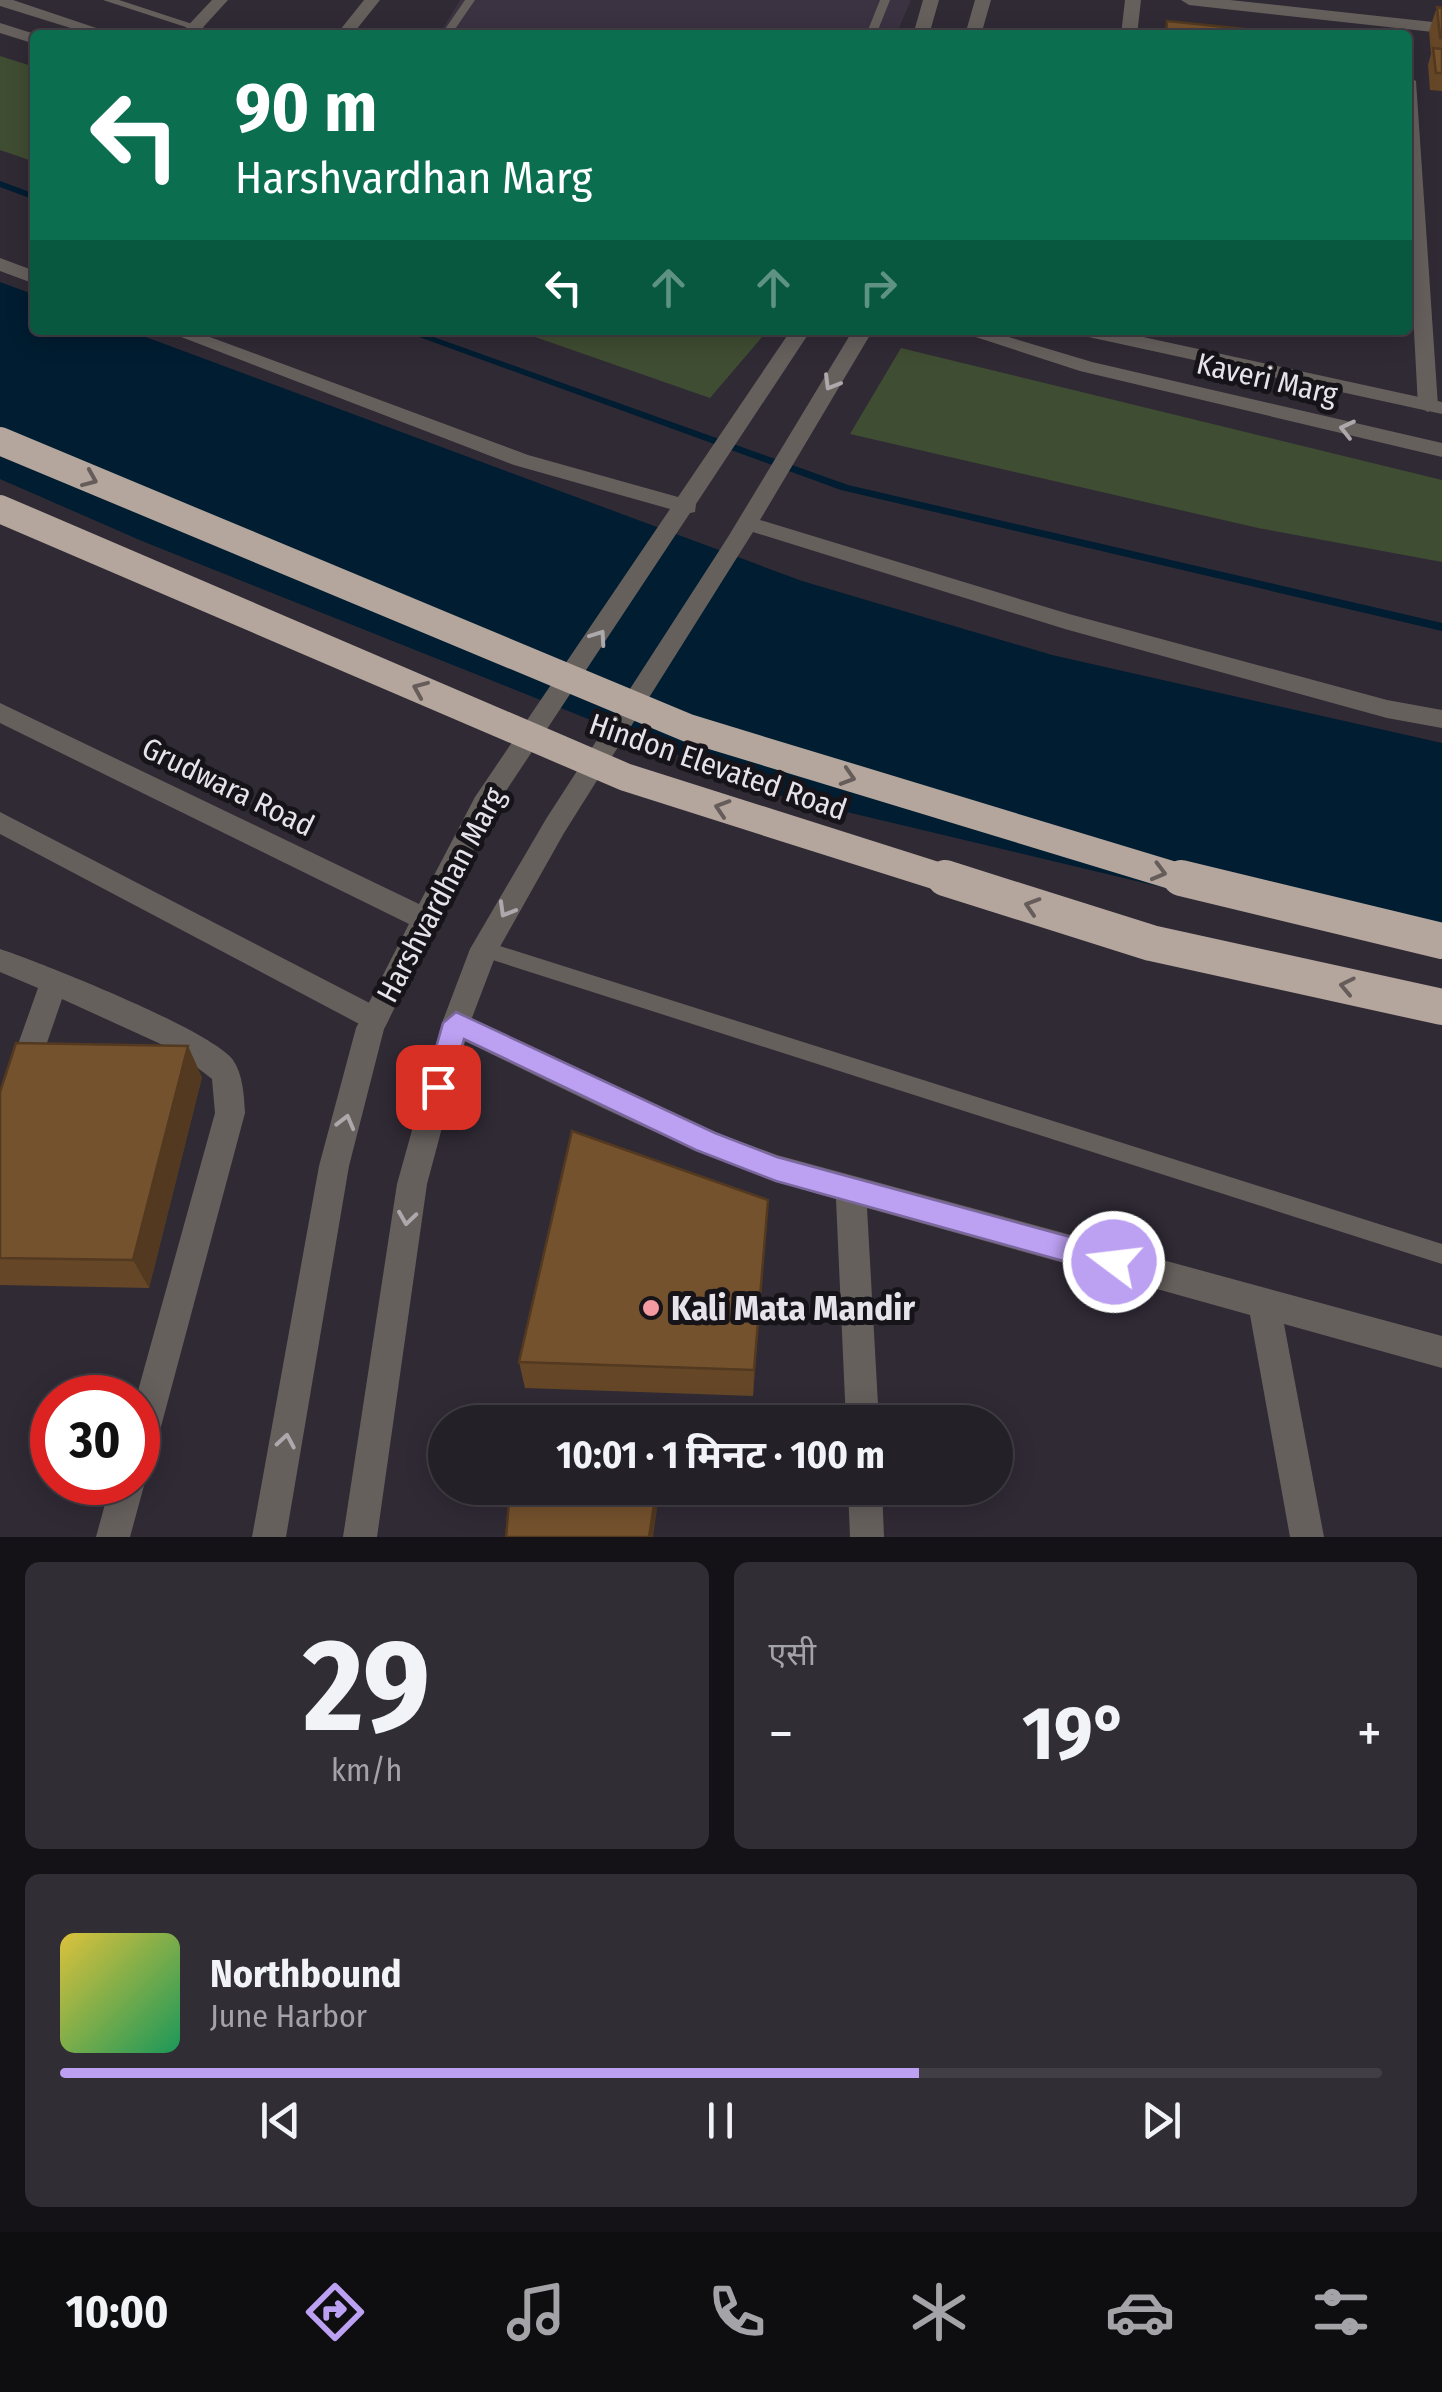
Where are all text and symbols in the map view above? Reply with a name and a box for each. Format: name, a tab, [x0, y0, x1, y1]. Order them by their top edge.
text: 90 m	[235, 66, 377, 150]
icon: left	[70, 70, 200, 200]
text: Harshvardhan Marg	[235, 151, 592, 205]
icon: left	[536, 260, 591, 315]
icon: ahead	[641, 260, 696, 315]
icon: ahead	[746, 260, 801, 315]
icon: right	[851, 260, 906, 315]
street label: Kaveri Marg	[1193, 345, 1342, 413]
one-way arrow	[824, 372, 843, 390]
one-way arrow	[1339, 420, 1356, 441]
one-way arrow	[80, 467, 98, 487]
one-way arrow	[587, 629, 605, 648]
one-way arrow	[412, 681, 430, 701]
street label: Hindon Elevated Road	[585, 706, 851, 828]
street label: Grudwara Road	[136, 730, 320, 844]
one-way arrow	[839, 765, 856, 786]
street label: Harshvardhan Marg	[369, 781, 513, 1009]
one-way arrow	[715, 799, 732, 820]
one-way arrow	[1150, 860, 1167, 881]
one-way arrow	[1024, 897, 1041, 918]
one-way arrow	[499, 900, 519, 918]
one-way arrow	[1339, 977, 1356, 998]
pin	[396, 1045, 481, 1130]
icon: arrive	[411, 1060, 466, 1115]
one-way arrow	[334, 1114, 355, 1131]
one-way arrow	[397, 1210, 418, 1226]
position arrow	[1062, 1210, 1166, 1314]
place label: Kali Mata Mandir	[671, 1287, 915, 1329]
marker: Kali Mata Mandir	[640, 1297, 662, 1319]
speed limit sign: 30	[30, 1375, 160, 1505]
text: 10:01 · 1 मिनट · 100 m	[556, 1432, 885, 1478]
one-way arrow	[275, 1433, 296, 1449]
text: 29	[303, 1608, 430, 1764]
text: एसी	[769, 1635, 816, 1673]
text: 19°	[1022, 1689, 1128, 1779]
text: −	[769, 1701, 793, 1767]
text: +	[1357, 1701, 1382, 1767]
text: km/h	[331, 1751, 402, 1789]
text: Northbound	[210, 1951, 402, 1997]
text: June Harbor	[210, 1997, 367, 2035]
icon: previous	[253, 2093, 308, 2148]
icon: pause	[693, 2093, 748, 2148]
icon: next	[1134, 2093, 1189, 2148]
icon: directions	[300, 2277, 370, 2347]
icon: music	[501, 2277, 571, 2347]
icon: phone	[702, 2277, 772, 2347]
icon: climate	[904, 2277, 974, 2347]
icon: car	[1105, 2277, 1175, 2347]
icon: filters	[1306, 2277, 1376, 2347]
text: 10:00	[66, 2285, 169, 2339]

